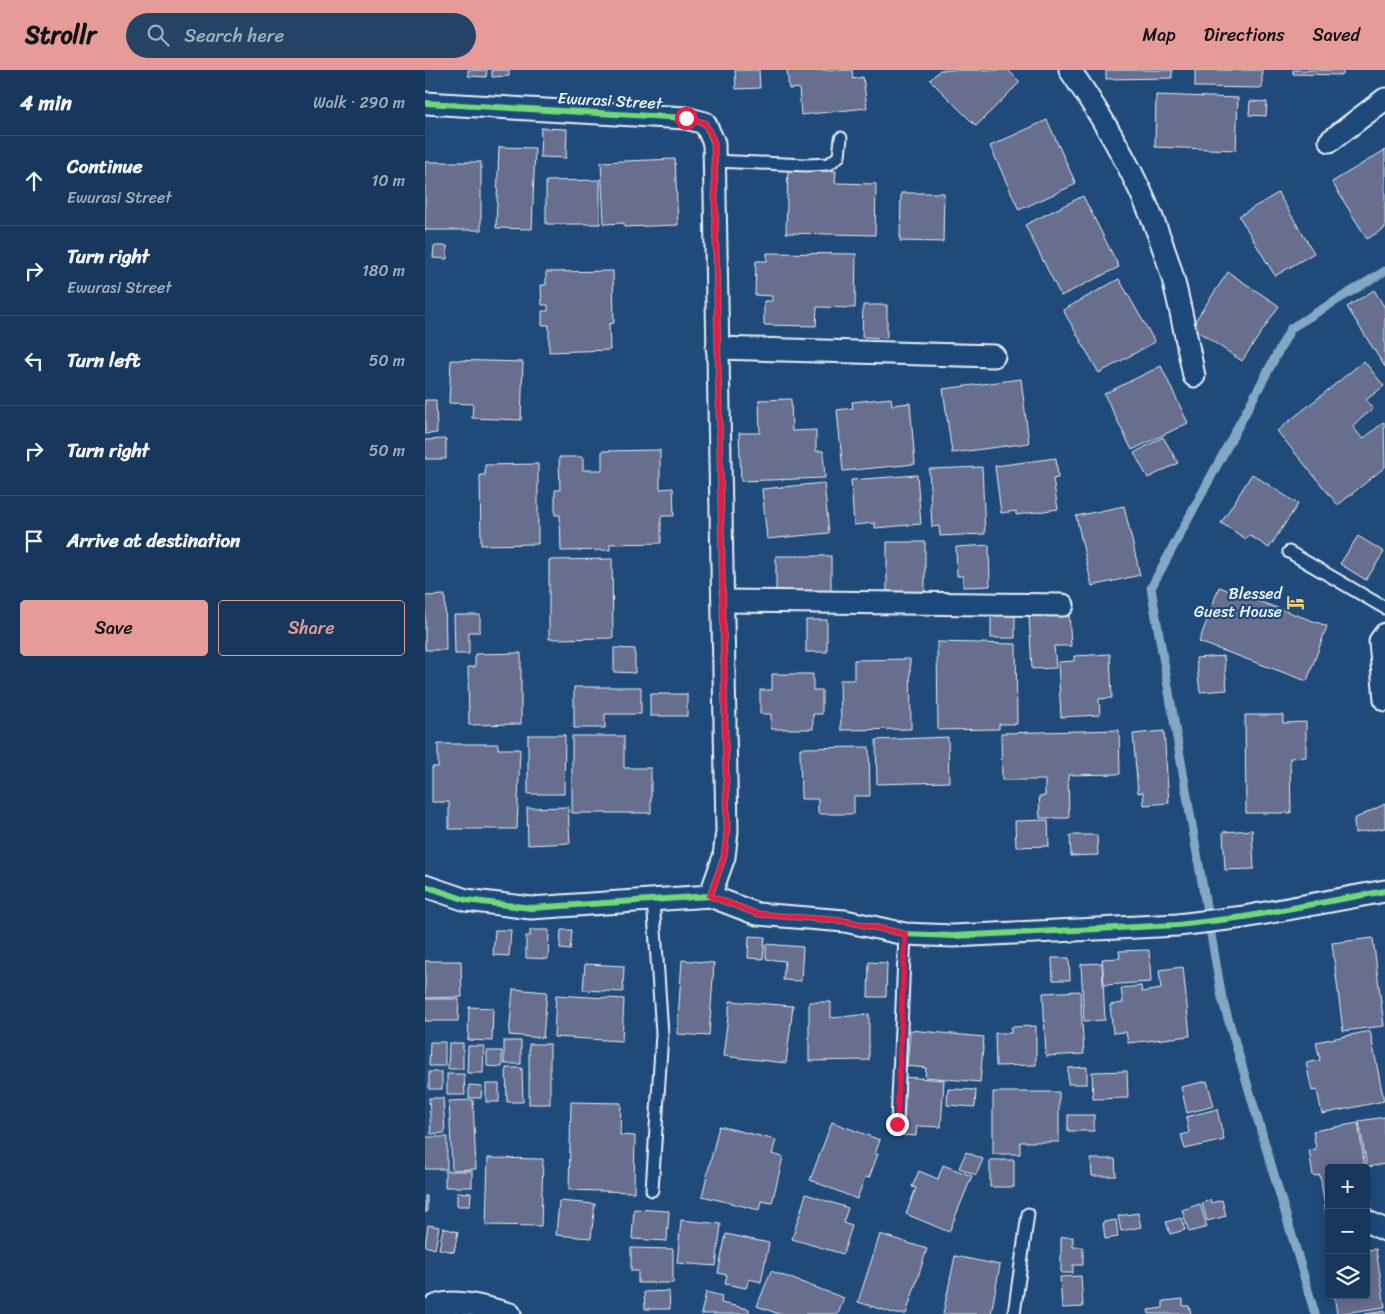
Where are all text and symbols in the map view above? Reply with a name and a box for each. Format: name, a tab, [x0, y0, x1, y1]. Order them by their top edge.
search box	[126, 13, 476, 58]
text: Strollr	[25, 14, 96, 56]
text: Search here	[184, 19, 284, 52]
text: Map	[1143, 19, 1176, 51]
text: Directions	[1204, 19, 1285, 51]
text: Saved	[1313, 19, 1360, 51]
icon: search	[144, 21, 172, 49]
street label: Ewurasi Street	[557, 83, 664, 118]
text: 4 min	[20, 84, 72, 122]
text: Walk · 290 m	[313, 88, 405, 117]
route start	[675, 107, 698, 130]
text: Continue	[67, 150, 143, 183]
text: 10 m	[372, 166, 405, 195]
icon: ahead	[20, 167, 48, 195]
text: Ewurasi Street	[67, 183, 172, 212]
text: Turn right	[67, 240, 149, 273]
text: 180 m	[362, 256, 405, 285]
icon: right	[20, 257, 48, 285]
text: Ewurasi Street	[67, 273, 172, 302]
text: Turn left	[67, 344, 140, 377]
text: 50 m	[369, 346, 405, 375]
icon: left	[20, 347, 48, 375]
text: Turn right	[67, 434, 149, 467]
text: 50 m	[369, 436, 405, 465]
icon: right	[20, 437, 48, 465]
text: Arrive at destination	[67, 524, 240, 557]
icon: arrive	[20, 527, 48, 555]
place label: Blessed Guest House	[1194, 579, 1284, 626]
hotel icon: Blessed Guest House	[1286, 592, 1306, 612]
button: Save	[20, 600, 208, 656]
button: Share	[218, 600, 405, 656]
route end	[886, 1113, 909, 1136]
map controls	[1325, 1164, 1370, 1299]
button: +	[1325, 1164, 1370, 1209]
button: −	[1325, 1209, 1370, 1254]
button: layers	[1325, 1254, 1370, 1299]

